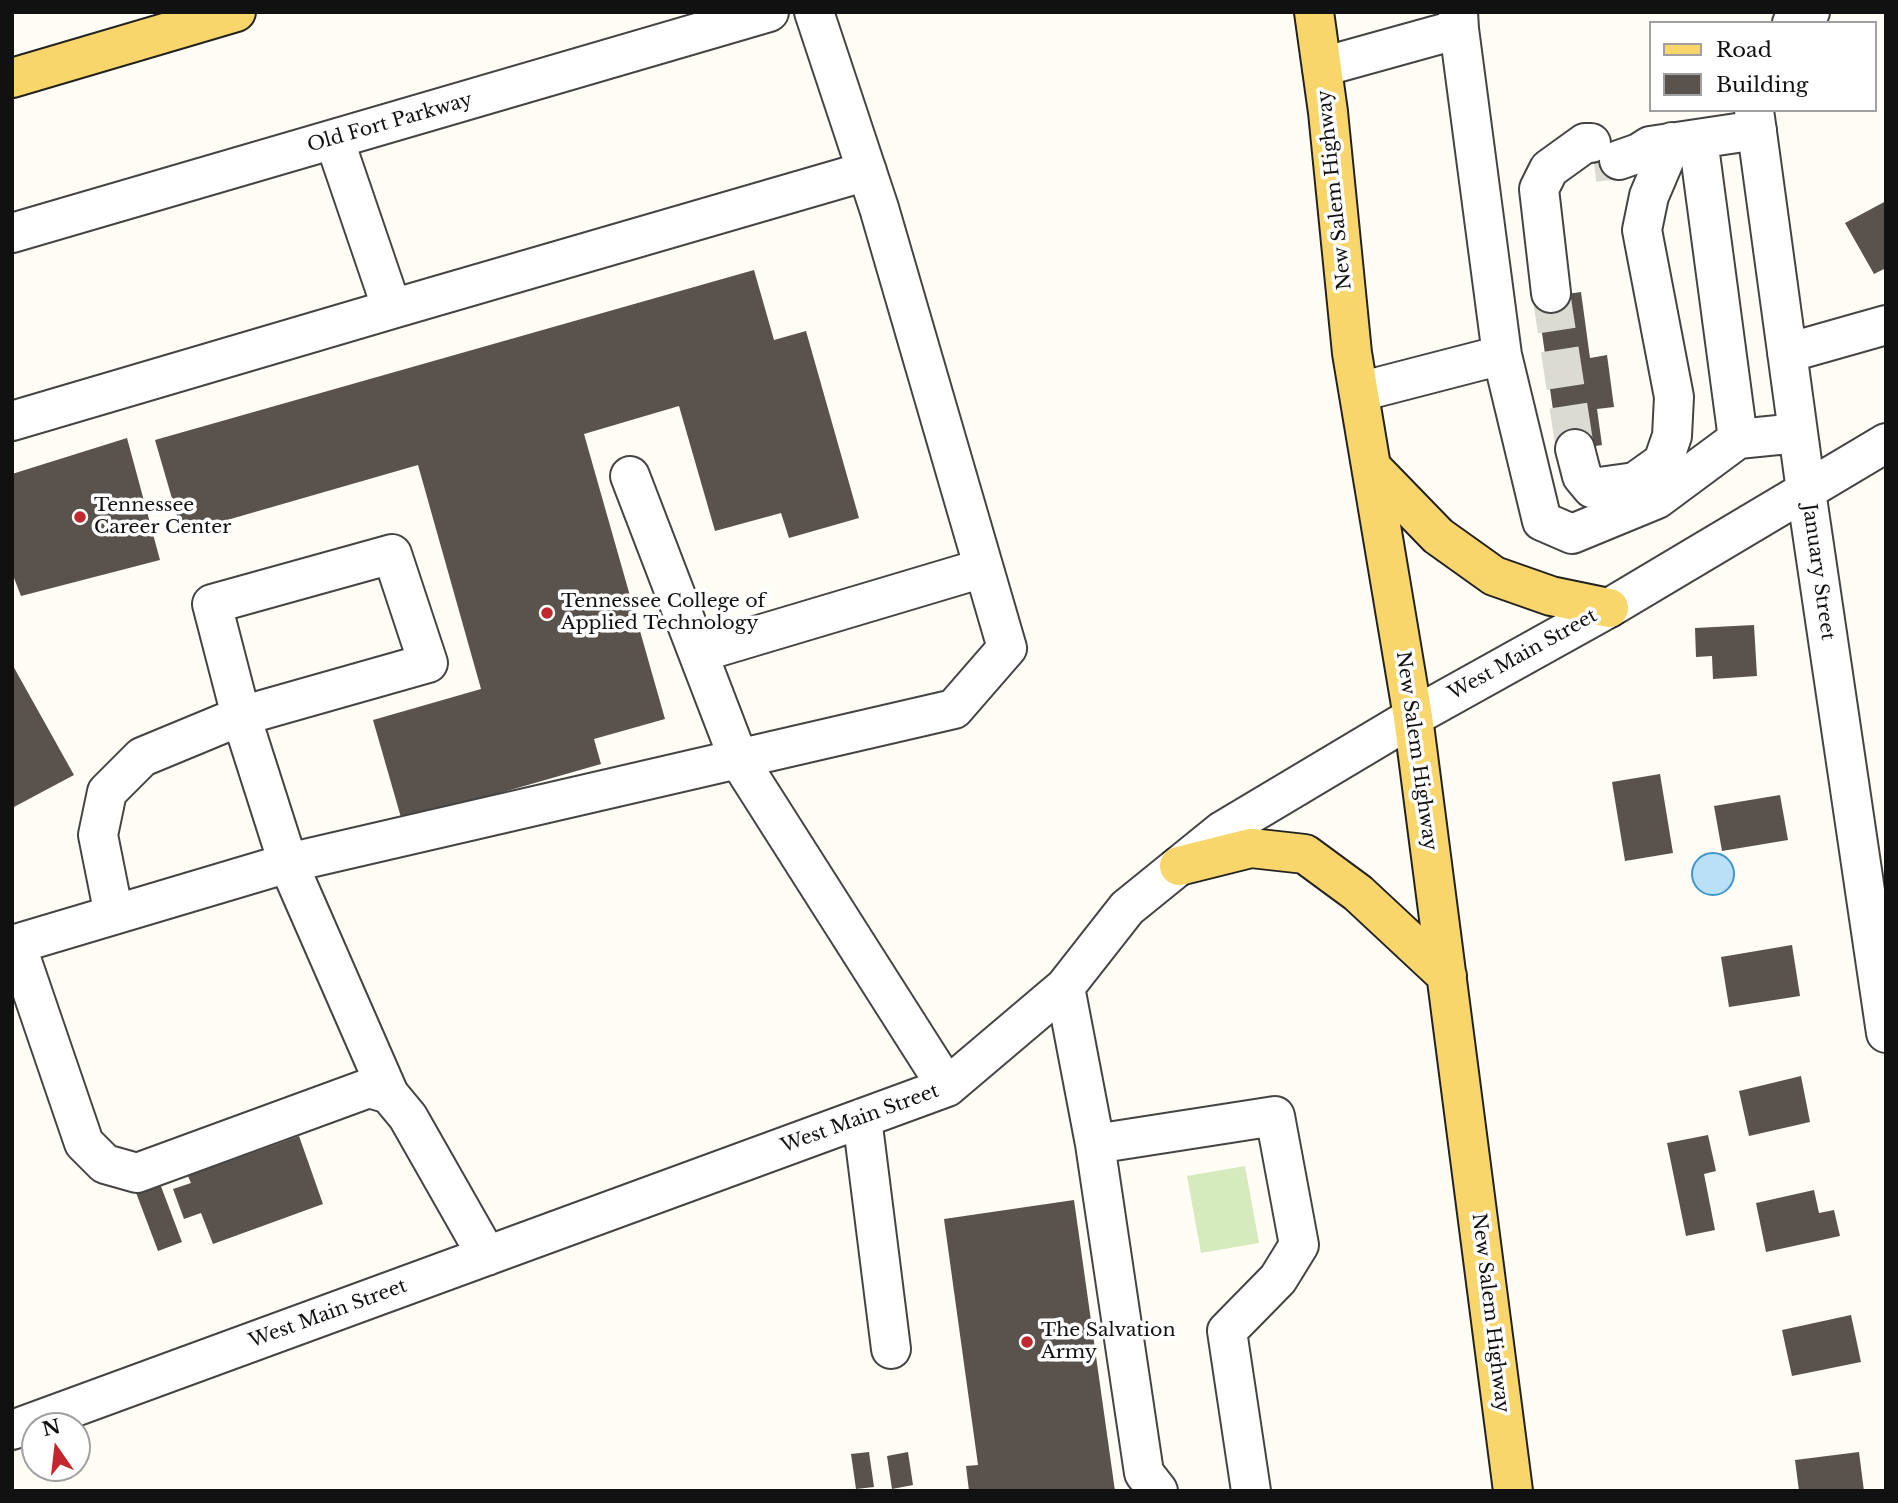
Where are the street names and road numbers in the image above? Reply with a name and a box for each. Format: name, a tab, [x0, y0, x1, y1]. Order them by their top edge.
street label: Old Fort Parkway	[305, 89, 475, 157]
street label: New Salem Highway	[1313, 89, 1357, 291]
street label: January Street	[1797, 502, 1839, 642]
street label: West Main Street	[1445, 605, 1601, 705]
street label: New Salem Highway	[1391, 650, 1441, 852]
street label: West Main Street	[778, 1080, 942, 1158]
street label: New Salem Highway	[1466, 1212, 1514, 1414]
street label: West Main Street	[246, 1275, 410, 1353]

